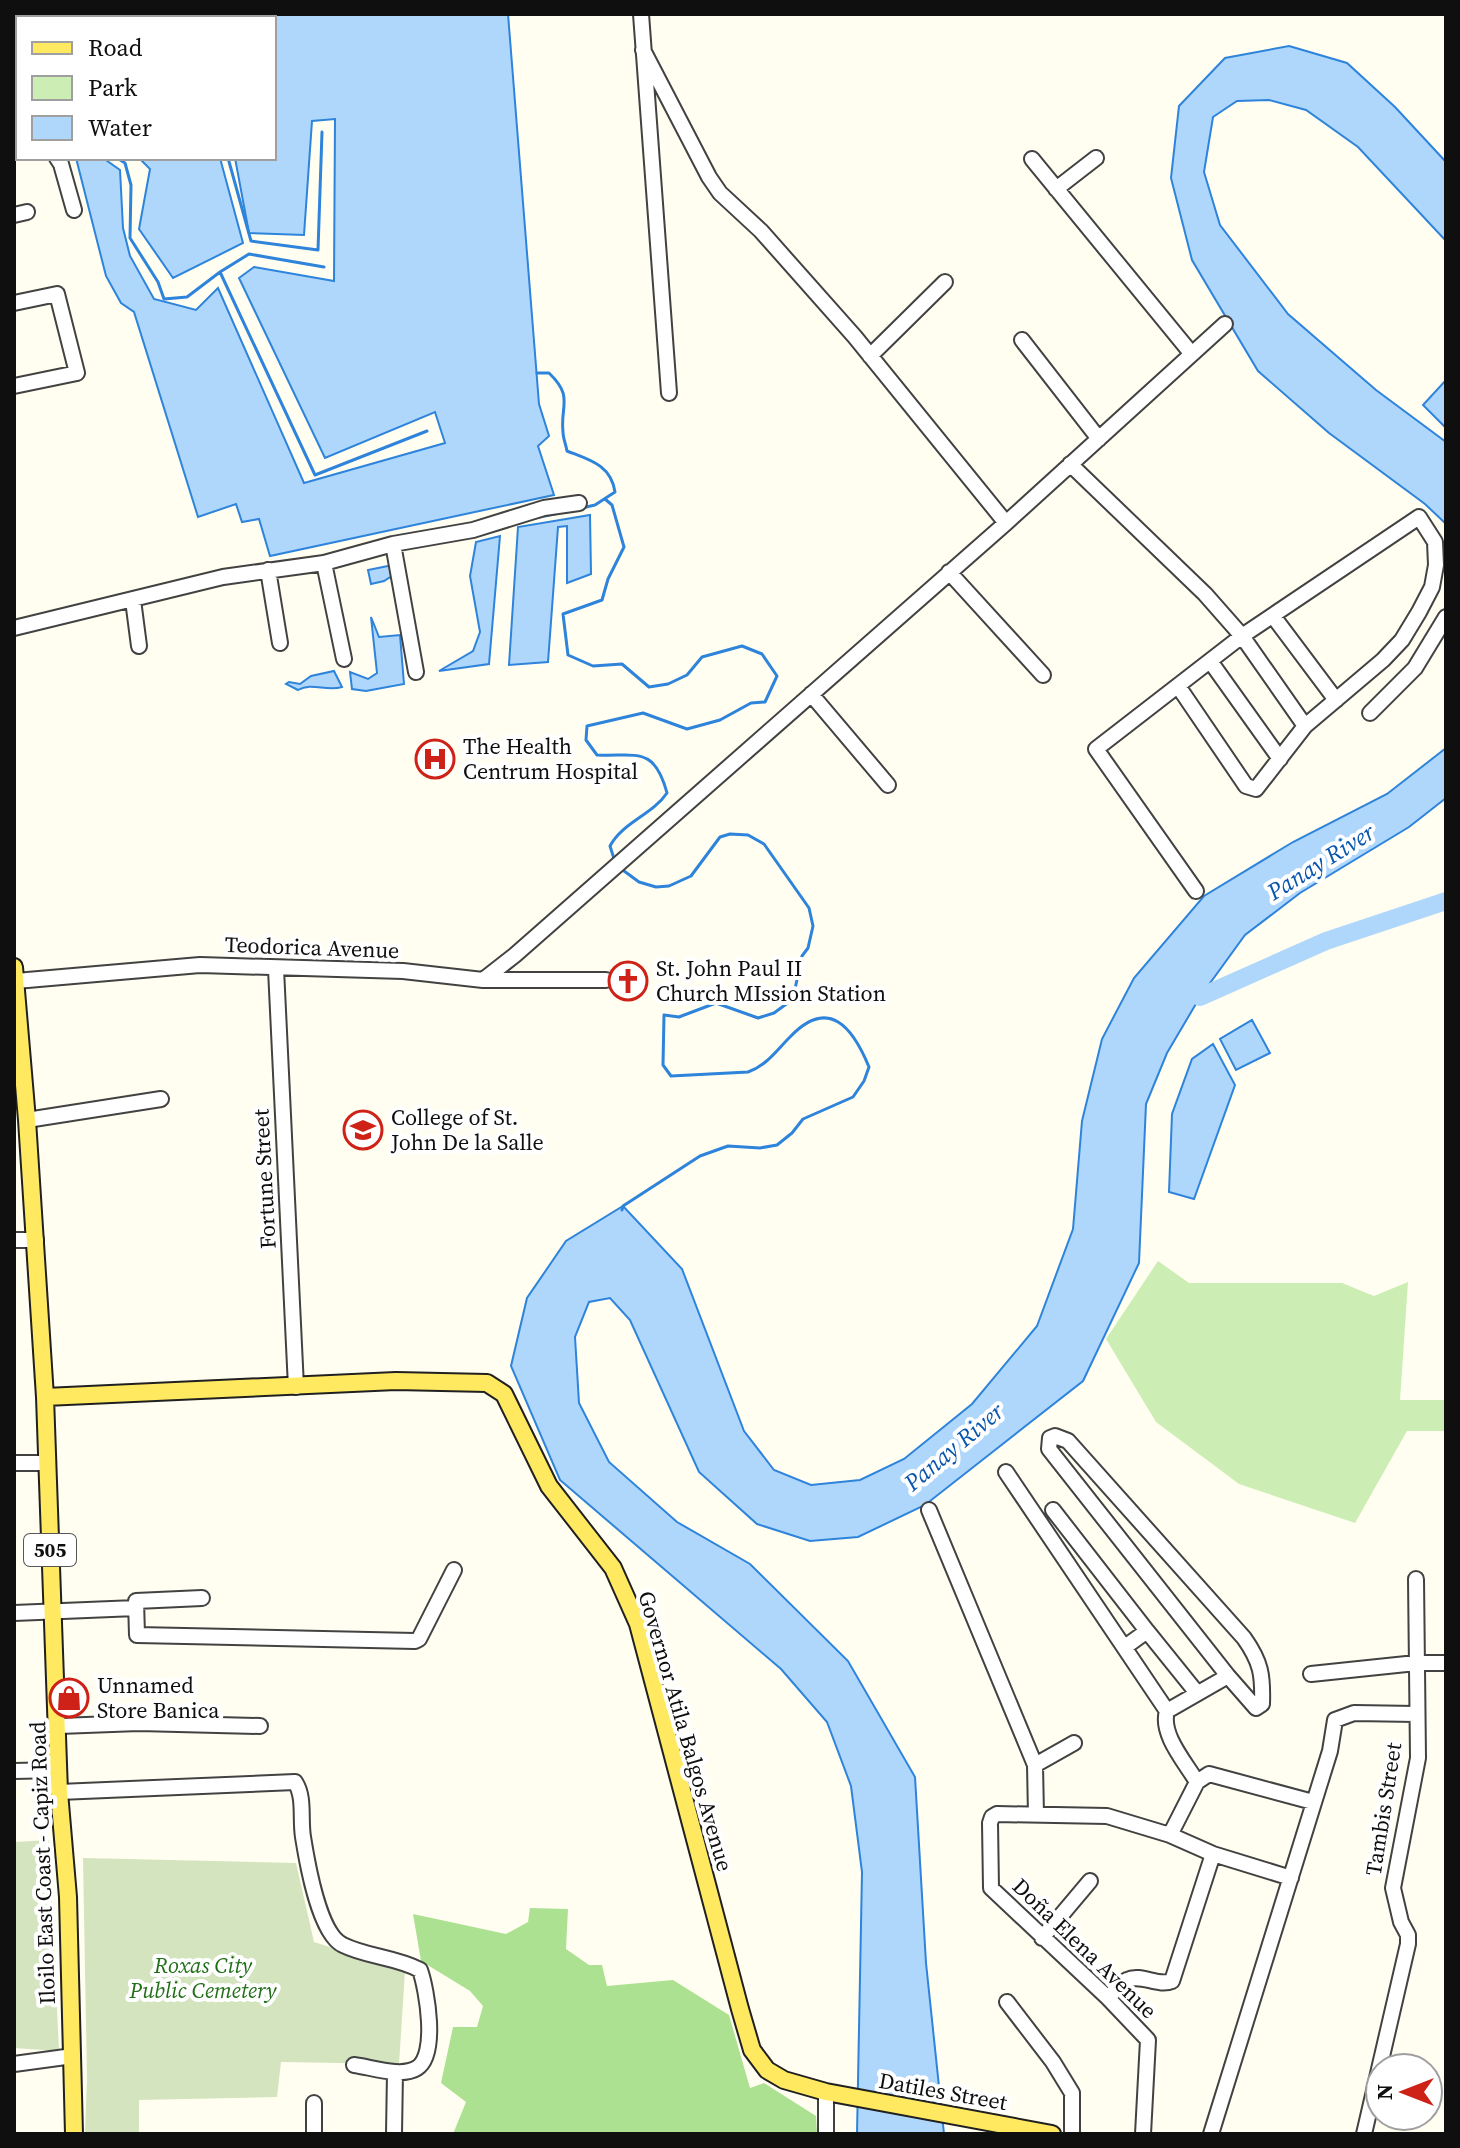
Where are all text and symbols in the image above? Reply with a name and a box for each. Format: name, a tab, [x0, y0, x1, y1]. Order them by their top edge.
legend	[16, 16, 276, 160]
text: Road	[88, 31, 143, 64]
text: Park	[88, 71, 138, 104]
text: Water	[88, 111, 152, 144]
place label: The Health Centrum Hospital	[463, 731, 638, 786]
hospital icon: The Health Centrum Hospital	[414, 738, 456, 780]
water label: Panay River	[1260, 815, 1382, 908]
street label: Teodorica Avenue	[224, 929, 400, 965]
place label: St. John Paul II Church MIssion Station	[656, 953, 886, 1008]
church icon: St. John Paul II Church MIssion Station	[607, 960, 649, 1002]
place label: College of St. John De la Salle	[390, 1102, 544, 1157]
street label: Fortune Street	[245, 1107, 283, 1250]
school or university icon: College of St. John De la Salle	[342, 1109, 384, 1151]
water label: Panay River	[896, 1394, 1012, 1499]
road number: 505	[24, 1534, 76, 1566]
street label: Governor Atila Balgos Avenue	[632, 1587, 740, 1875]
place label: Unnamed Store Banica	[97, 1670, 220, 1725]
shop icon: Unnamed Store Banica	[48, 1677, 90, 1719]
street label: Iloilo East Coast - Capiz Road	[22, 1720, 62, 2005]
street label: Tambis Street	[1358, 1740, 1408, 1878]
street label: Doña Elena Avenue	[1006, 1871, 1164, 2025]
park label: Roxas City Public Cemetery	[129, 1950, 277, 2005]
north arrow	[1364, 2052, 1444, 2132]
street label: Datiles Street	[876, 2065, 1010, 2117]
text: N	[1369, 2084, 1399, 2100]

